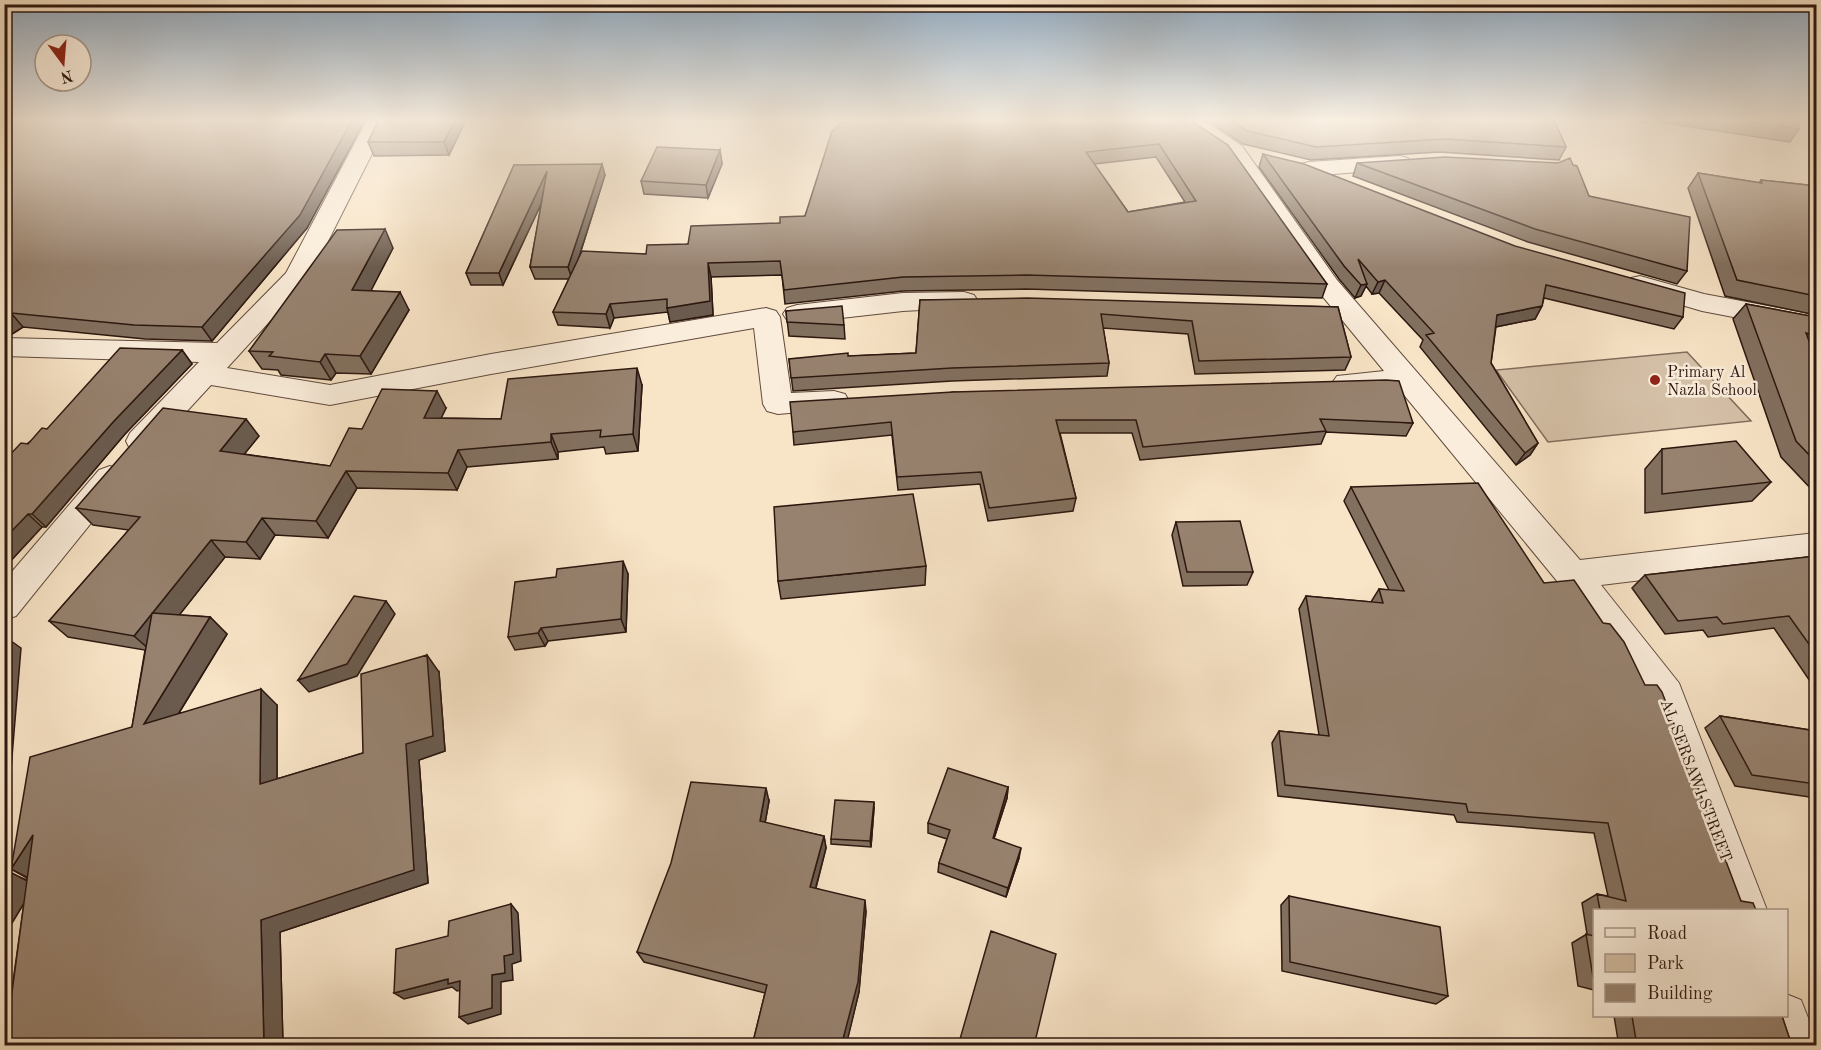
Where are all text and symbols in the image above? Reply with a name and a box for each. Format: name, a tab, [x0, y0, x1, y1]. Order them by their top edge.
north arrow	[33, 33, 93, 93]
text: N	[58, 66, 75, 85]
place label: Primary Al Nazla School	[1667, 365, 1757, 399]
marker: Primary Al Nazla School	[1648, 373, 1662, 387]
street label: AL SERSAWI STREET	[1657, 697, 1734, 864]
legend	[1593, 909, 1788, 1017]
text: Road	[1647, 925, 1687, 943]
text: Park	[1647, 955, 1684, 973]
text: Building	[1647, 985, 1713, 1003]

